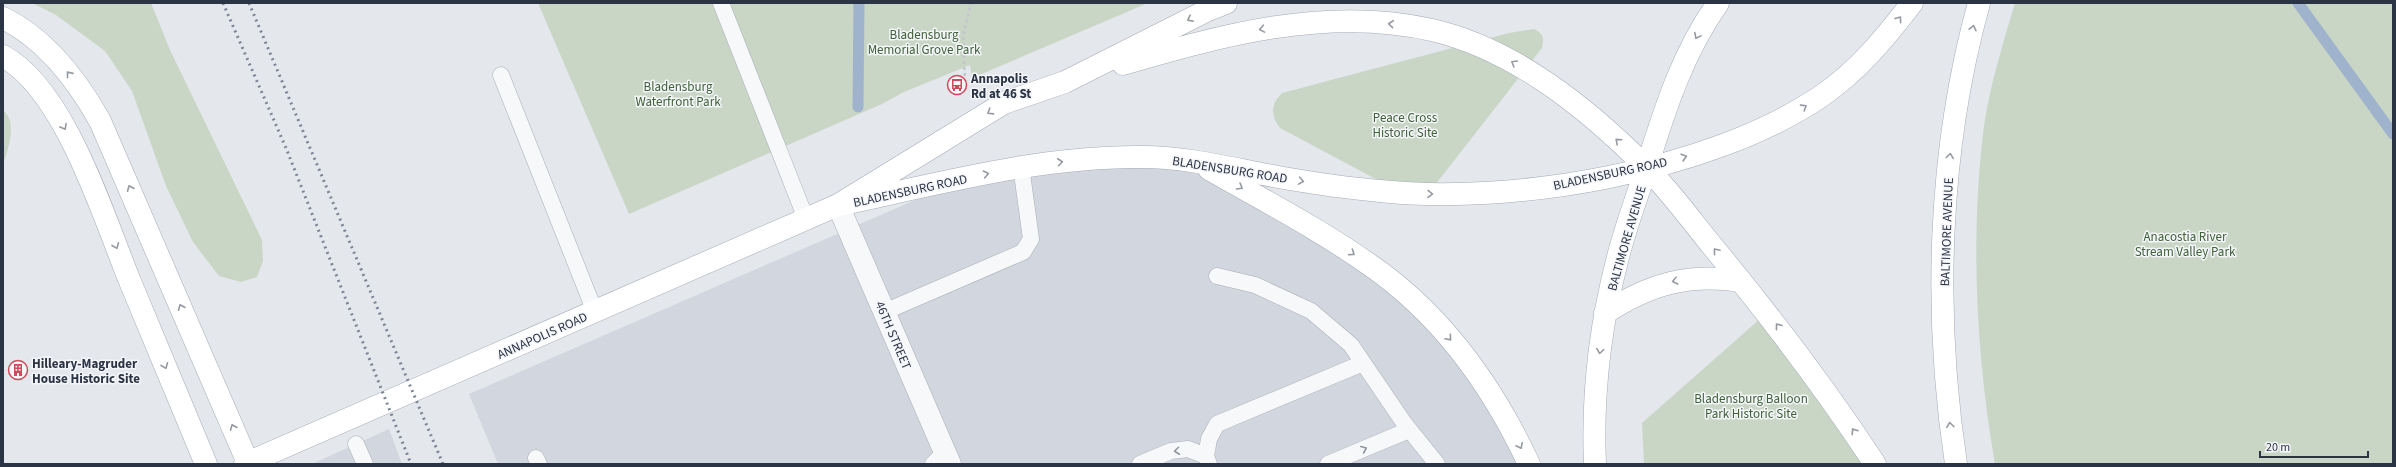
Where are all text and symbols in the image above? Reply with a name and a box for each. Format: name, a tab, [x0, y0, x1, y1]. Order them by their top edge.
one-way arrow	[1187, 14, 1194, 22]
one-way arrow	[1894, 17, 1901, 24]
one-way arrow	[1388, 20, 1394, 29]
one-way arrow	[1259, 24, 1265, 33]
one-way arrow	[1968, 25, 1976, 31]
park label: Bladensburg Memorial Grove Park	[868, 26, 981, 59]
one-way arrow	[1695, 32, 1702, 39]
one-way arrow	[1511, 61, 1518, 68]
place label: Annapolis Rd at 46 St	[970, 70, 1031, 103]
one-way arrow	[67, 71, 74, 78]
bus stop icon: Annapolis Rd at 46 St	[946, 74, 968, 96]
park label: Bladensburg Waterfront Park	[635, 78, 721, 111]
one-way arrow	[1800, 104, 1807, 111]
one-way arrow	[987, 107, 994, 114]
park label: Peace Cross Historic Site	[1372, 109, 1438, 142]
one-way arrow	[60, 123, 67, 130]
one-way arrow	[1615, 138, 1623, 146]
street label: BLADENSBURG ROAD	[1171, 152, 1289, 188]
street label: BLADENSBURG ROAD	[1551, 153, 1669, 195]
one-way arrow	[1681, 153, 1687, 161]
one-way arrow	[1945, 153, 1954, 159]
one-way arrow	[1057, 157, 1063, 166]
street label: BLADENSBURG ROAD	[851, 170, 969, 212]
one-way arrow	[982, 170, 989, 178]
one-way arrow	[1298, 176, 1304, 185]
street label: BALTIMORE AVENUE	[1936, 177, 1958, 287]
one-way arrow	[1236, 183, 1243, 190]
street label: BALTIMORE AVENUE	[1603, 183, 1651, 293]
one-way arrow	[127, 184, 135, 192]
one-way arrow	[1427, 190, 1433, 198]
park label: Anacostia River Stream Valley Park	[2135, 228, 2236, 261]
one-way arrow	[111, 243, 119, 250]
one-way arrow	[1348, 248, 1355, 256]
one-way arrow	[1714, 248, 1721, 255]
one-way arrow	[1672, 276, 1679, 285]
street label: 46TH STREET	[871, 298, 916, 372]
one-way arrow	[178, 304, 186, 311]
street label: ANNAPOLIS ROAD	[494, 308, 590, 364]
one-way arrow	[1776, 323, 1783, 330]
one-way arrow	[1445, 333, 1452, 341]
one-way arrow	[1596, 348, 1605, 354]
place label: Hilleary-Magruder House Historic Site	[32, 355, 140, 388]
building icon: Hilleary-Magruder House Historic Site	[7, 359, 29, 381]
one-way arrow	[161, 363, 169, 370]
park label: Bladensburg Balloon Park Historic Site	[1694, 390, 1808, 423]
one-way arrow	[1946, 422, 1955, 428]
one-way arrow	[229, 423, 237, 430]
one-way arrow	[1852, 429, 1859, 436]
scale bar	[2260, 433, 2368, 459]
text: 20 m	[2266, 439, 2290, 456]
one-way arrow	[1516, 442, 1523, 450]
one-way arrow	[1361, 445, 1368, 453]
one-way arrow	[1174, 446, 1180, 455]

